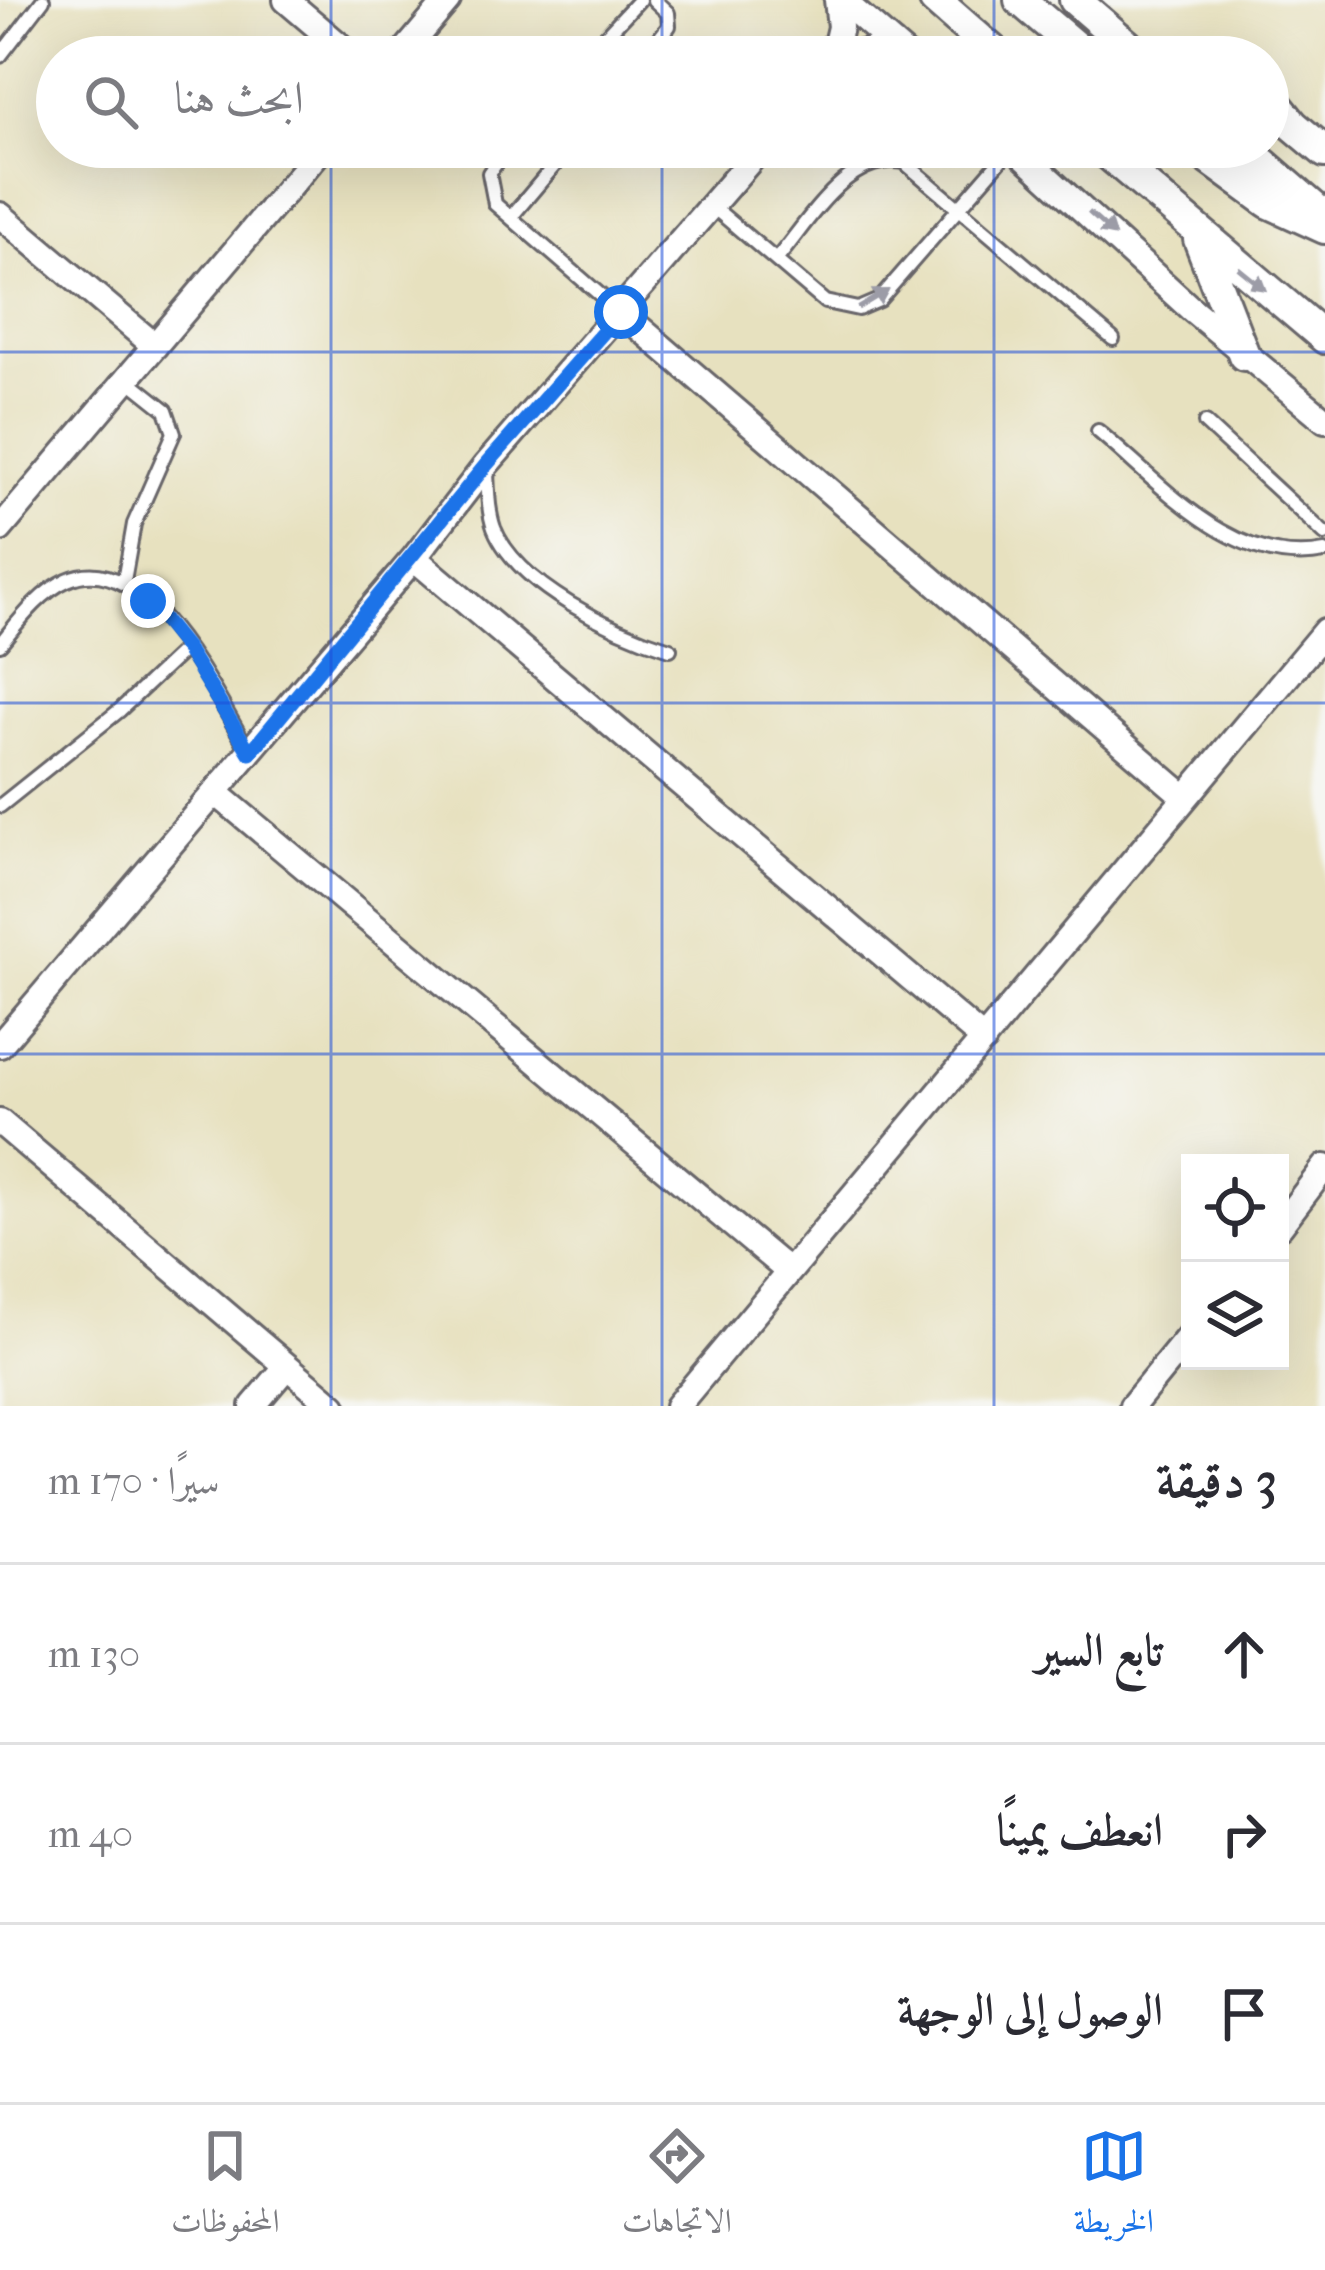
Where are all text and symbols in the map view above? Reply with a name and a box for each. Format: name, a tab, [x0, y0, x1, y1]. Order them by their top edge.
search box	[36, 36, 1289, 168]
icon: search	[78, 69, 144, 135]
text: ابحث هنا	[174, 72, 304, 125]
one-way arrow	[1087, 210, 1116, 237]
one-way arrow	[1237, 265, 1267, 291]
route start	[594, 285, 648, 339]
one-way arrow	[856, 289, 889, 310]
route end	[121, 574, 175, 628]
map controls	[1181, 1154, 1289, 1370]
button: locate	[1181, 1154, 1289, 1262]
button: layers	[1181, 1262, 1289, 1370]
text: 3 دقيقة	[1156, 1450, 1277, 1510]
text: سيرًا · 170 m	[48, 1458, 220, 1504]
icon: ahead	[1211, 1621, 1277, 1687]
text: تابع السير	[1036, 1624, 1163, 1677]
text: 130 m	[48, 1631, 140, 1677]
icon: right	[1211, 1801, 1277, 1867]
text: انعطف يمينًا	[997, 1804, 1163, 1857]
text: 40 m	[48, 1811, 133, 1857]
icon: arrive	[1211, 1981, 1277, 2047]
text: الوصول إلى الوجهة	[897, 1984, 1163, 2037]
tab: المحفوظات	[171, 2123, 280, 2253]
tab: الاتجاهات	[622, 2123, 732, 2253]
tab: الخريطة	[1074, 2123, 1154, 2253]

